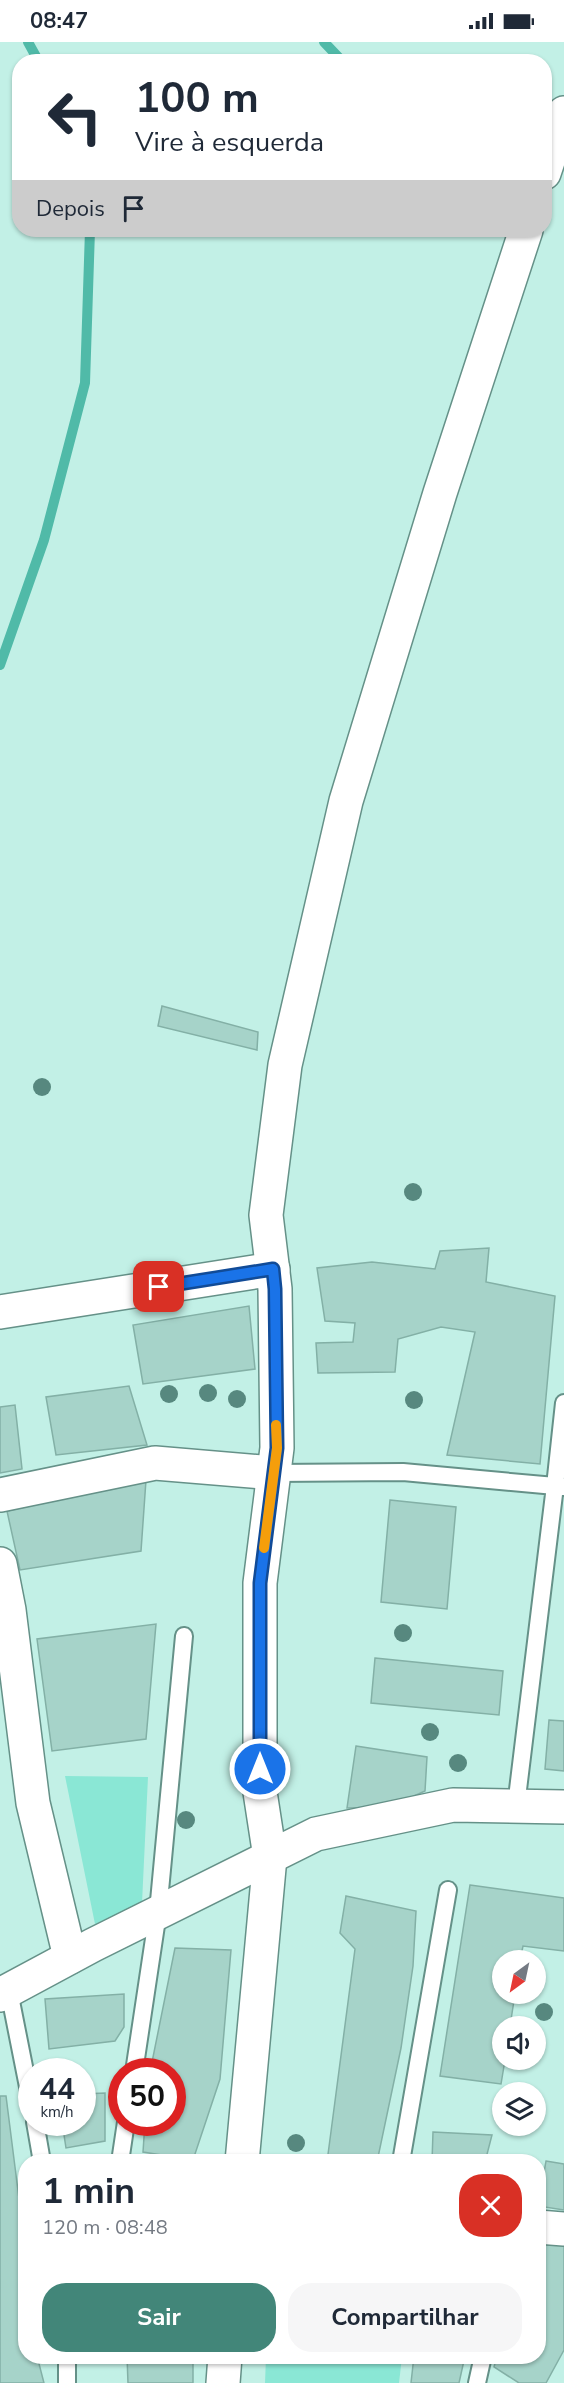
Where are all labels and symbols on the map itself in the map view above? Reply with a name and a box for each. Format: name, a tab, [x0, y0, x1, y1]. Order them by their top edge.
pin	[133, 1261, 184, 1312]
position arrow	[228, 1737, 292, 1801]
north arrow	[492, 1950, 546, 2004]
speed limit sign: 50	[108, 2058, 186, 2136]

